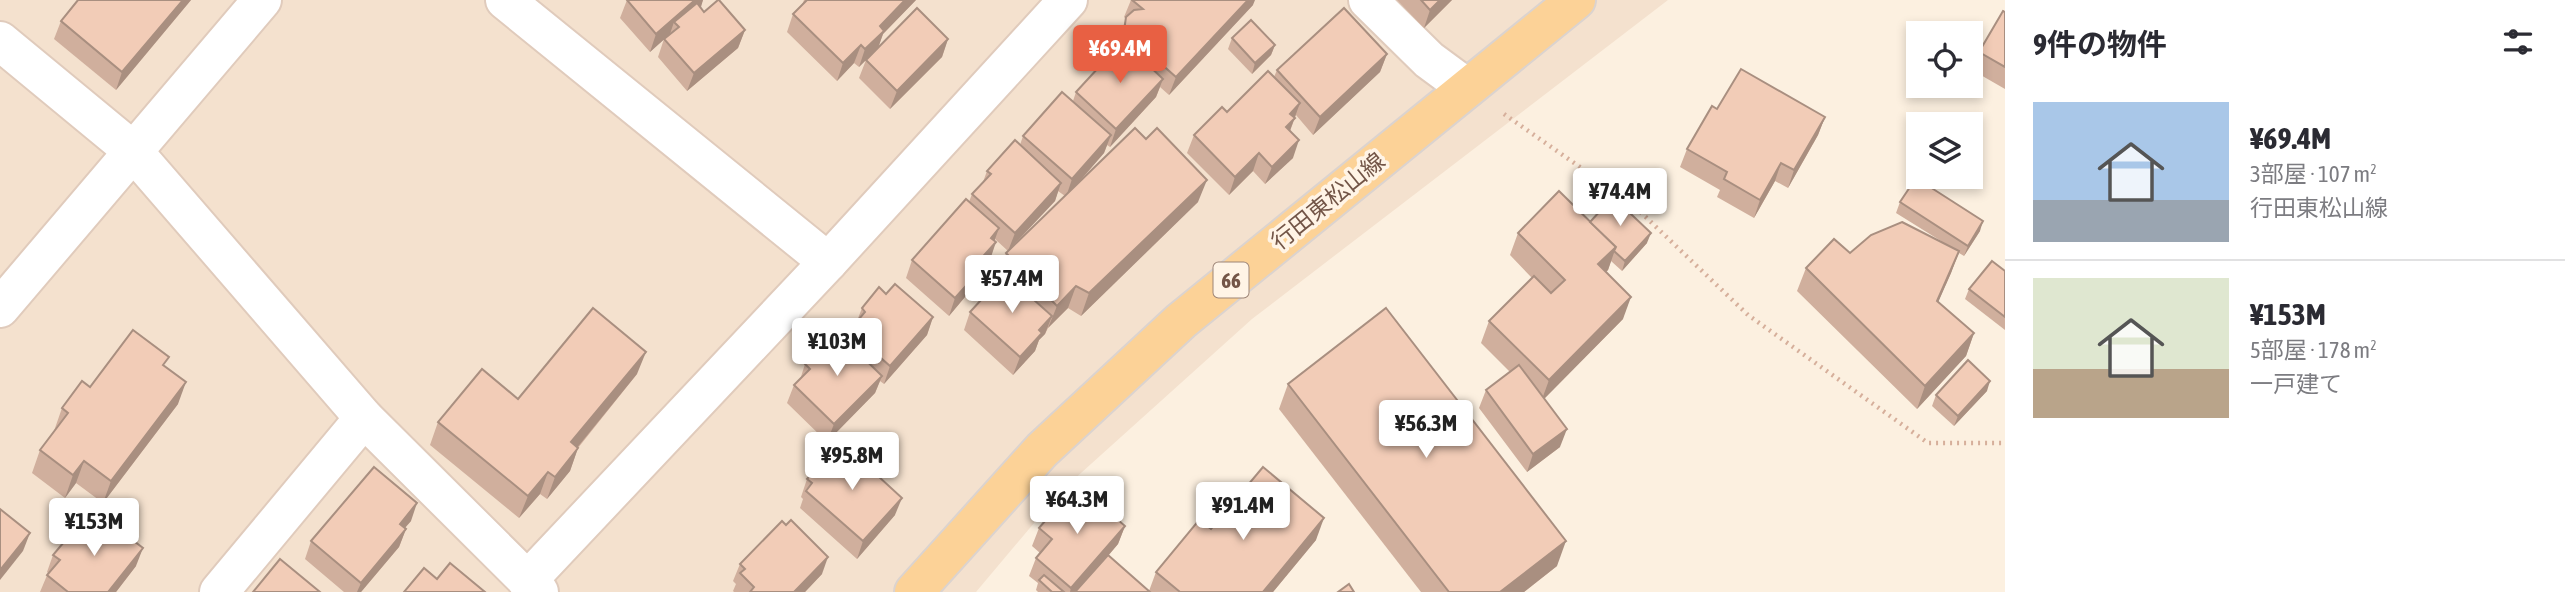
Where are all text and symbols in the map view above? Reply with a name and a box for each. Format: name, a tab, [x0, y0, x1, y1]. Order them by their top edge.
map controls	[1906, 21, 1983, 189]
button: locate	[1906, 21, 1983, 98]
icon: filters	[2499, 23, 2537, 61]
pin: ¥69.4M	[1063, 25, 1177, 85]
text: 9件の物件	[2033, 27, 2167, 61]
text: ¥69.4M	[1089, 35, 1151, 61]
button: layers	[1906, 112, 1983, 189]
text: ¥69.4M	[2250, 121, 2331, 155]
icon: home	[2089, 130, 2173, 214]
street label: 行田東松山線	[1266, 147, 1390, 255]
text: 3部屋 · 107 m²	[2250, 161, 2377, 187]
pin: ¥74.4M	[1563, 168, 1677, 228]
text: ¥74.4M	[1589, 178, 1651, 204]
text: 行田東松山線	[2250, 195, 2388, 221]
pin: ¥57.4M	[955, 256, 1069, 315]
road number: 66	[1214, 262, 1248, 298]
text: ¥57.4M	[981, 265, 1043, 291]
text: ¥153M	[2250, 297, 2326, 331]
icon: home	[2089, 306, 2173, 390]
pin: ¥103M	[788, 318, 886, 378]
text: ¥103M	[808, 328, 866, 354]
text: 5部屋 · 178 m²	[2250, 337, 2377, 363]
text: 一戸建て	[2250, 371, 2342, 397]
pin: ¥56.3M	[1369, 400, 1483, 460]
text: ¥56.3M	[1395, 410, 1457, 436]
pin: ¥95.8M	[795, 433, 909, 492]
text: ¥95.8M	[821, 442, 883, 468]
pin: ¥64.3M	[1020, 476, 1134, 536]
pin: ¥91.4M	[1186, 482, 1300, 542]
text: ¥64.3M	[1046, 486, 1108, 512]
text: ¥91.4M	[1212, 492, 1274, 518]
pin: ¥153M	[45, 498, 143, 558]
text: ¥153M	[65, 508, 123, 534]

